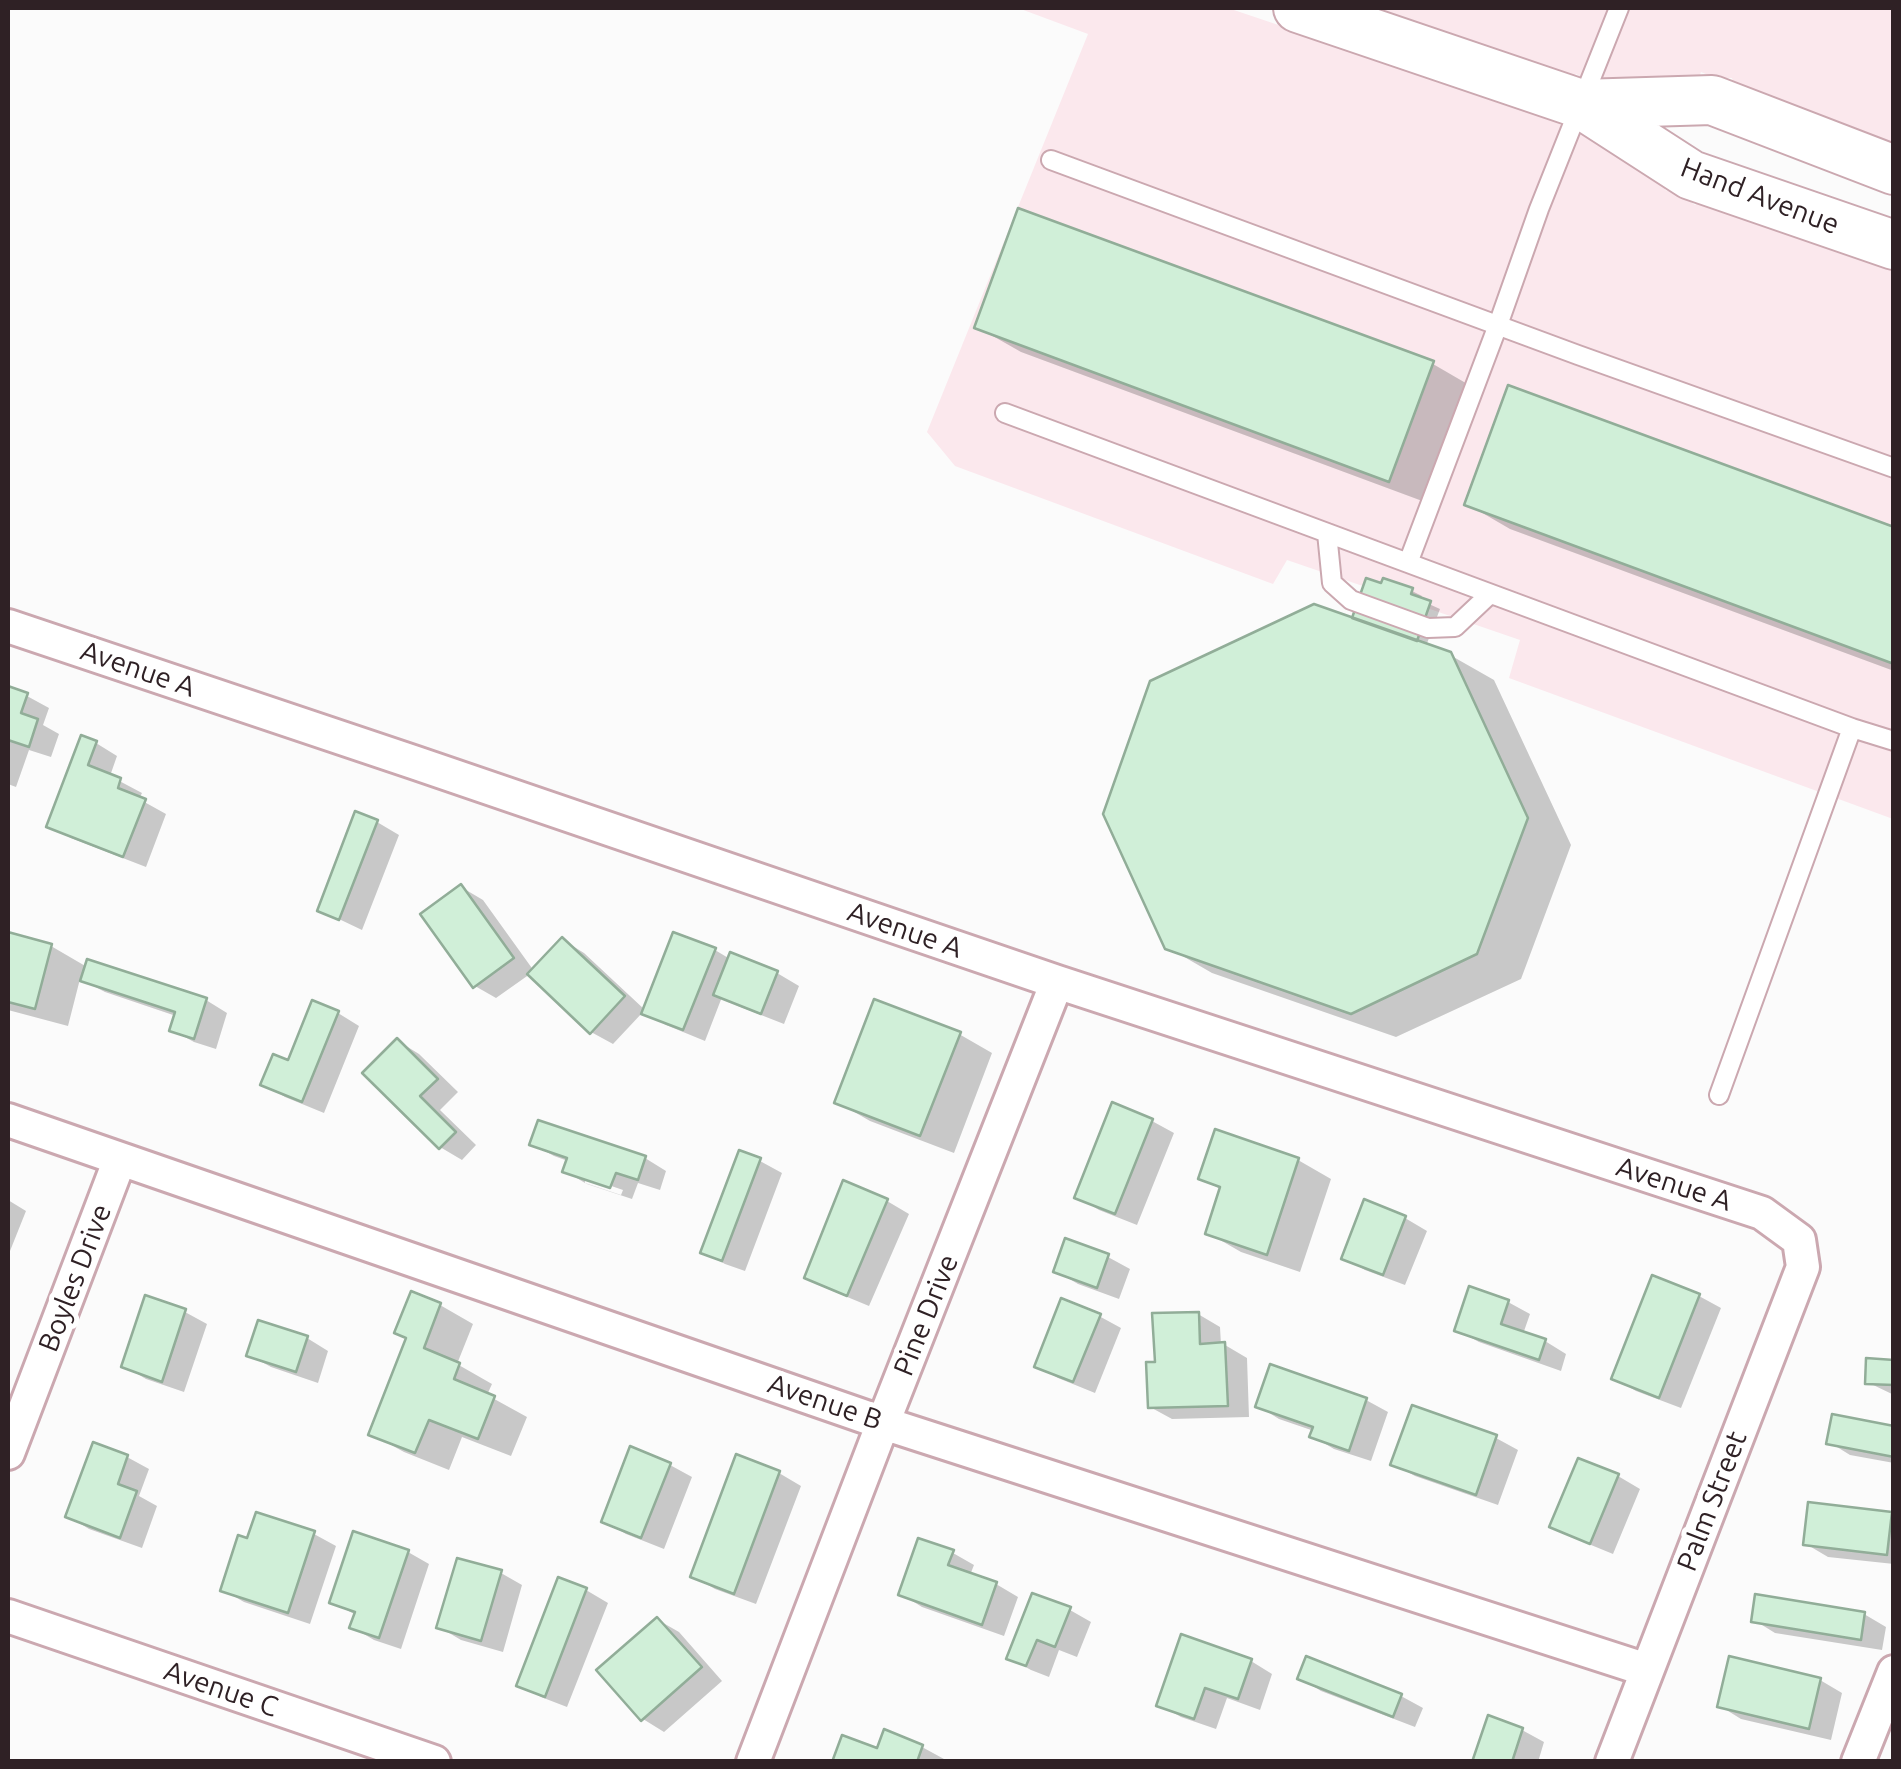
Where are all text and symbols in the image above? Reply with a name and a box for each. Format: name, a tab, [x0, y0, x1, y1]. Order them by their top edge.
street label: Hand Avenue	[1676, 150, 1844, 242]
street label: Avenue A	[76, 634, 200, 704]
street label: Avenue A	[843, 895, 967, 965]
street label: Avenue A	[1612, 1150, 1736, 1218]
street label: Boyles Drive	[32, 1200, 118, 1356]
street label: Pine Drive	[887, 1250, 965, 1380]
street label: Avenue B	[763, 1367, 887, 1437]
street label: Palm Street	[1670, 1426, 1754, 1576]
street label: Avenue C	[160, 1654, 282, 1724]

